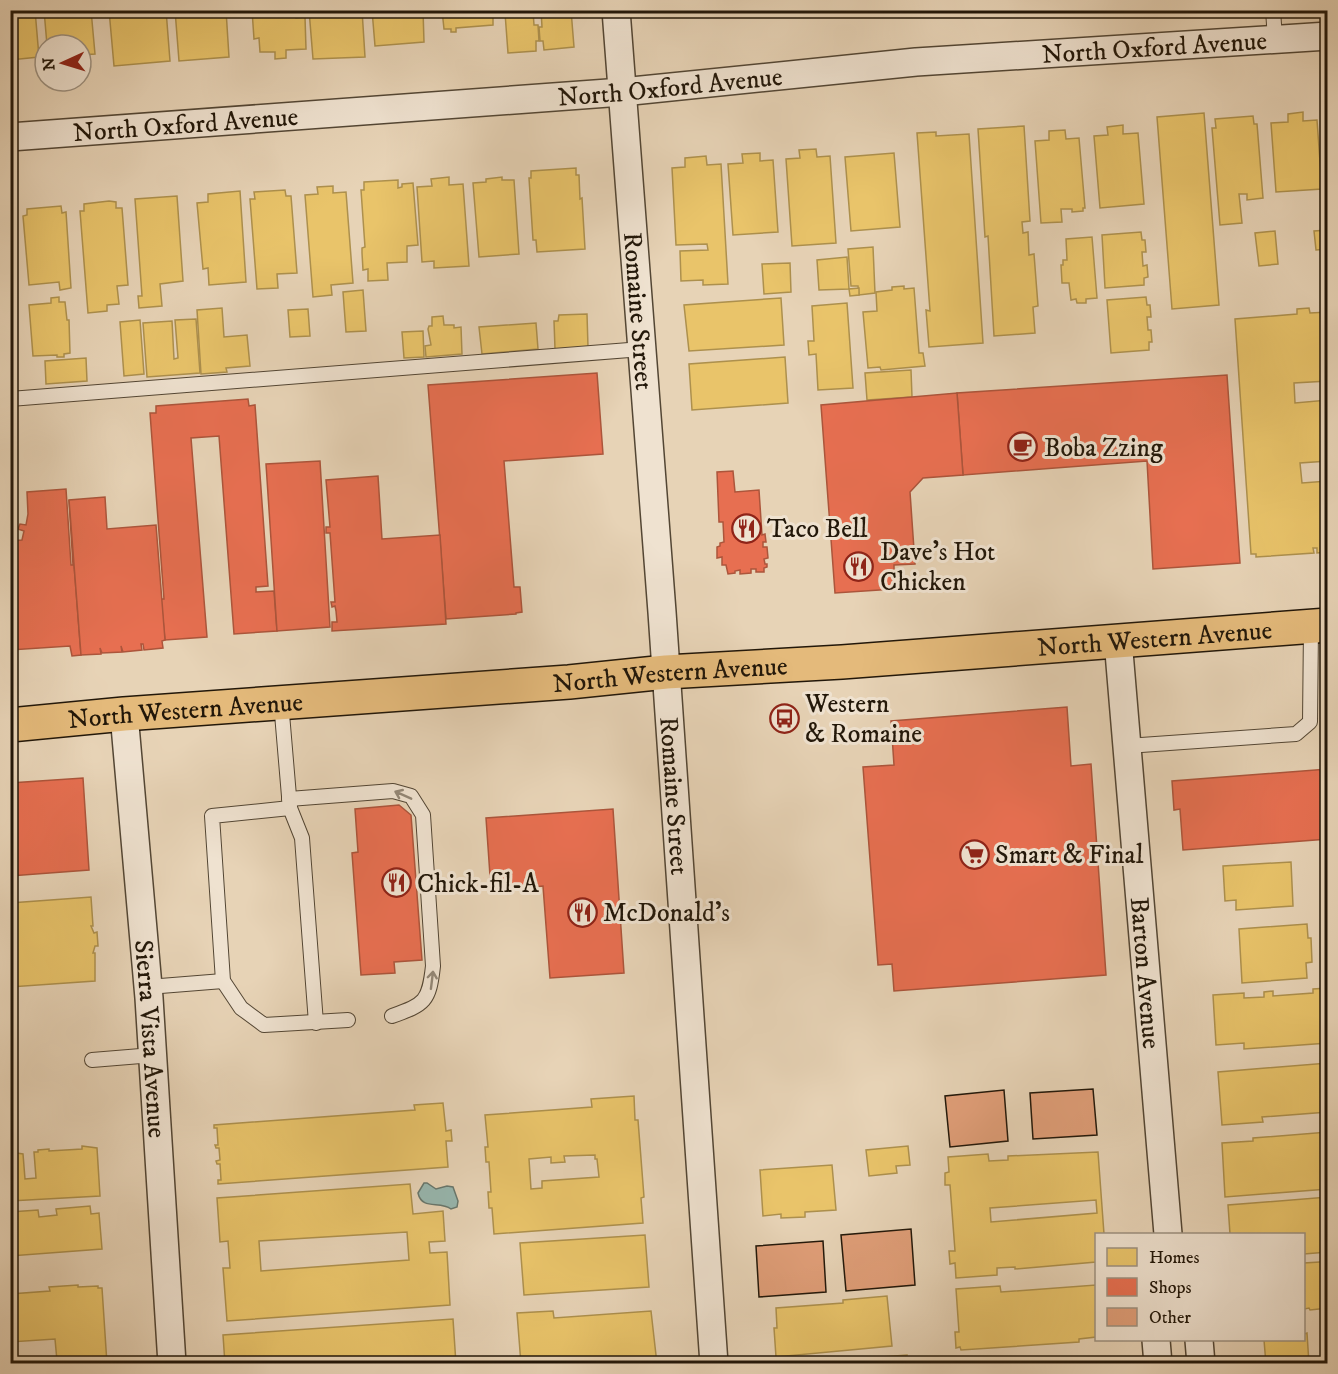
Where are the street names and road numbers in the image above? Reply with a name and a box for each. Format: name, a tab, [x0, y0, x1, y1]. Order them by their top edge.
street label: North Oxford Avenue	[1041, 25, 1268, 72]
street label: North Oxford Avenue	[557, 61, 784, 115]
street label: North Oxford Avenue	[72, 101, 299, 150]
street label: Romaine Street	[615, 231, 660, 392]
street label: North Western Avenue	[1036, 614, 1273, 665]
street label: North Western Avenue	[551, 650, 788, 701]
street label: North Western Avenue	[66, 686, 304, 737]
street label: Romaine Street	[651, 716, 695, 876]
street label: Barton Avenue	[1122, 896, 1167, 1050]
street label: Sierra Vista Avenue	[126, 938, 173, 1139]

